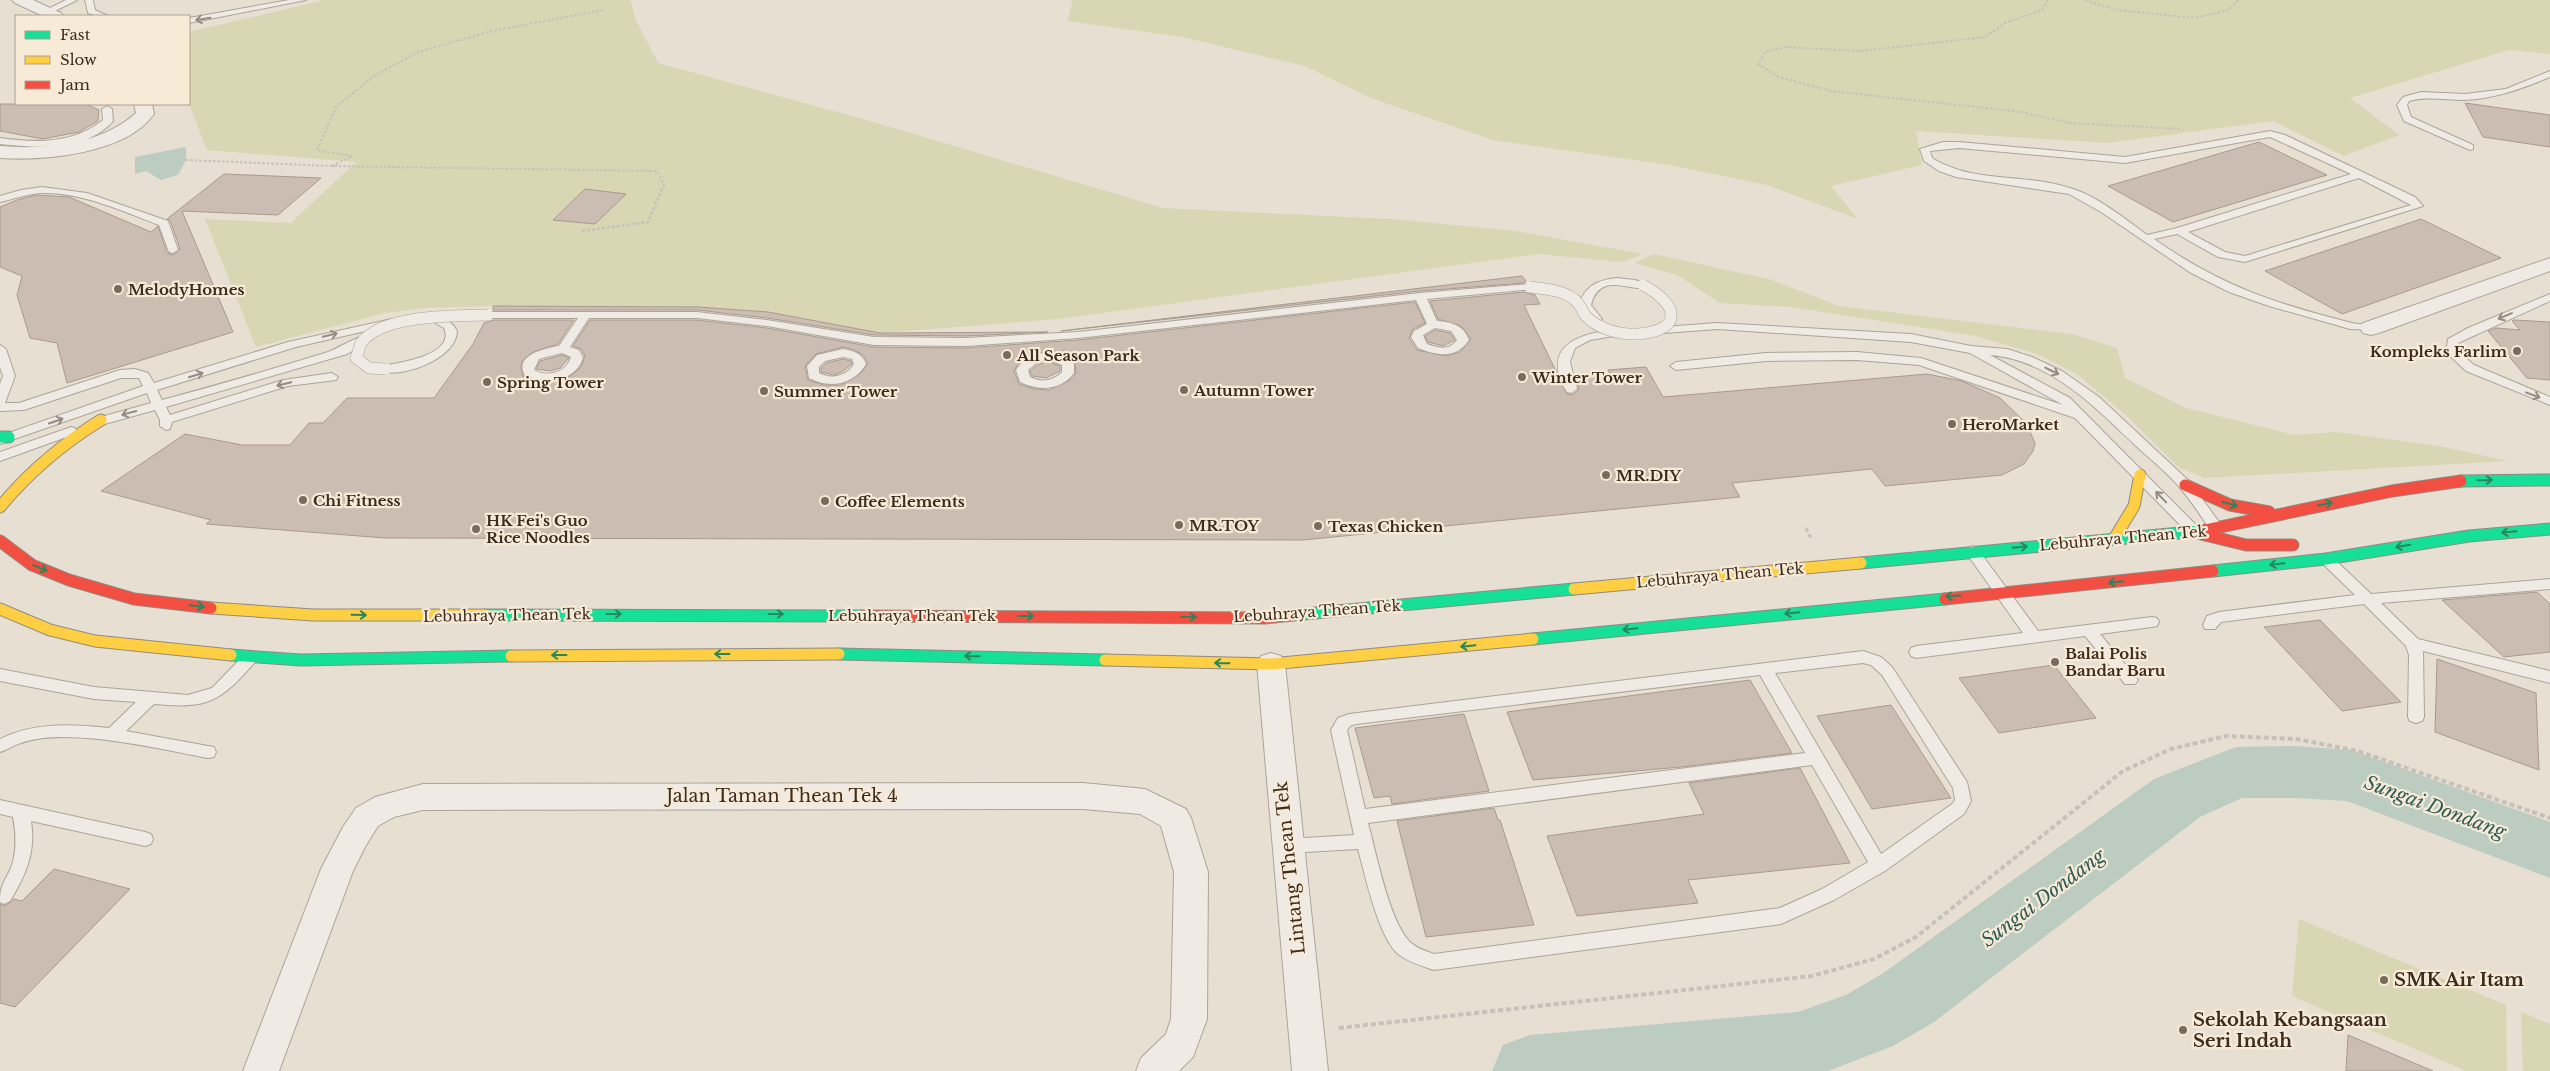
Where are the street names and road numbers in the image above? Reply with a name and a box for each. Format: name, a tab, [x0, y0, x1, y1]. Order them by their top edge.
street label: Lebuhraya Thean Tek	[2038, 521, 2208, 555]
street label: Lebuhraya Thean Tek	[1635, 558, 1805, 592]
street label: Lebuhraya Thean Tek	[1233, 596, 1402, 626]
street label: Lebuhraya Thean Tek	[423, 604, 592, 626]
street label: Lebuhraya Thean Tek	[828, 606, 997, 625]
street label: Lintang Thean Tek	[1270, 780, 1310, 956]
street label: Jalan Taman Thean Tek 4	[664, 785, 898, 807]

